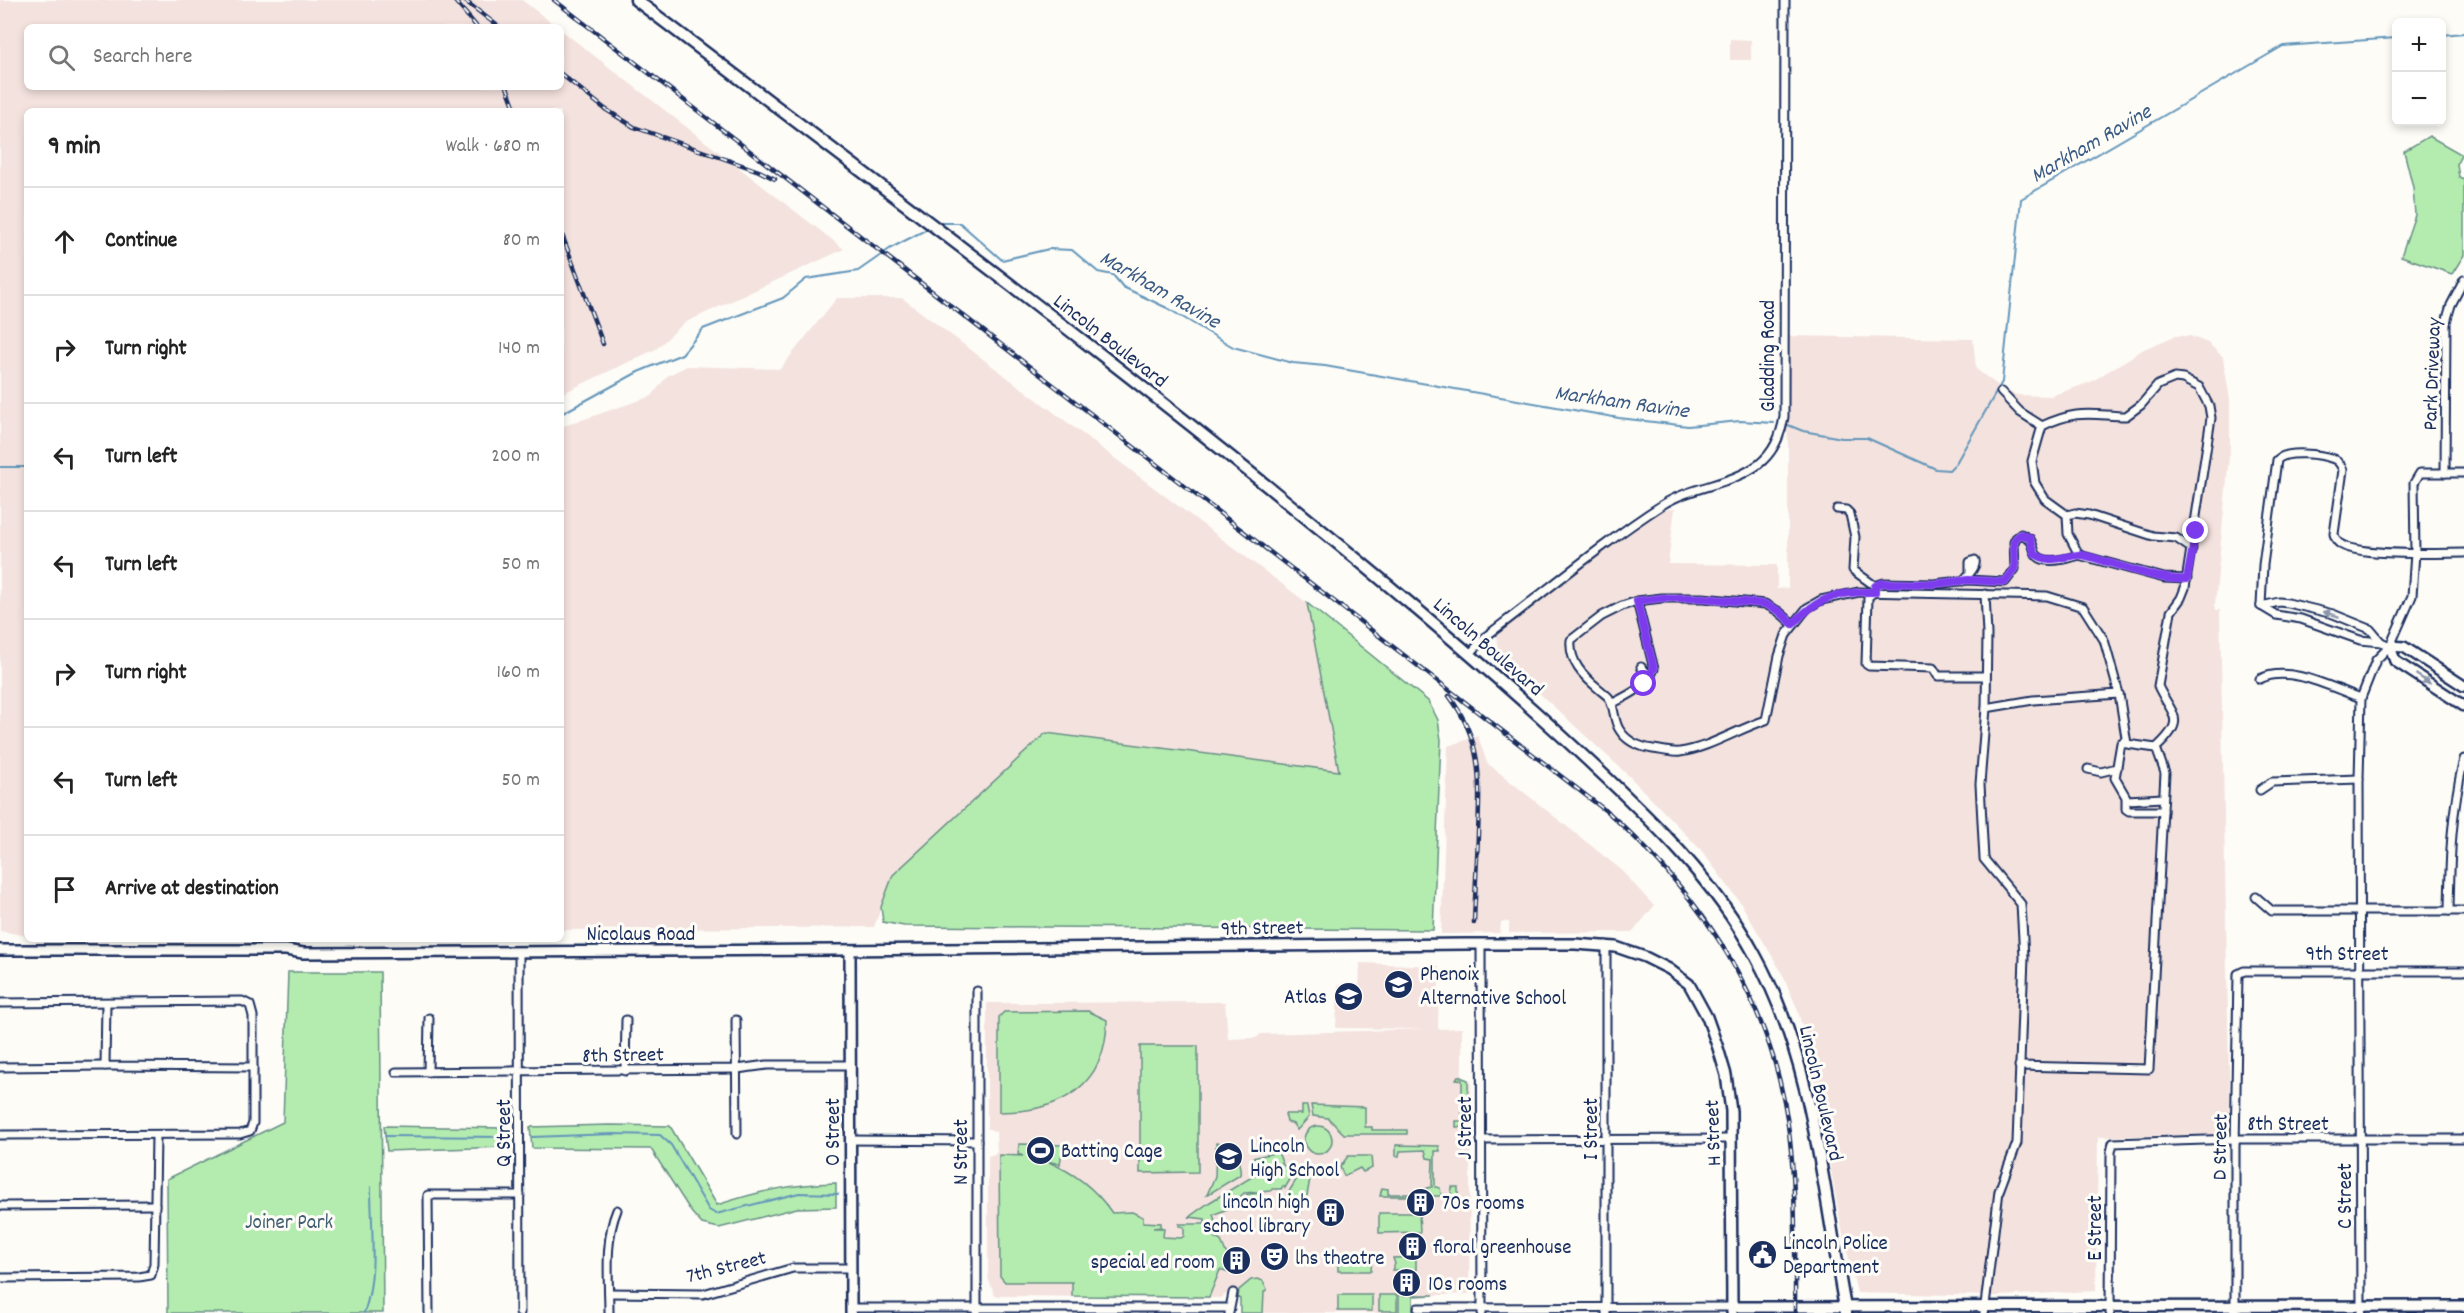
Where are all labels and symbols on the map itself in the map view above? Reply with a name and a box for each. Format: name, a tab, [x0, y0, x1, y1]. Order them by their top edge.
water label: Markham Ravine	[2026, 97, 2159, 192]
water label: Markham Ravine	[1093, 244, 1227, 339]
street label: Lincoln Boulevard	[1045, 288, 1173, 397]
street label: Gladding Road	[1755, 300, 1785, 412]
street label: Park Driveway	[2417, 317, 2451, 431]
water label: Markham Ravine	[1553, 379, 1692, 428]
route end	[2182, 517, 2208, 543]
street label: Lincoln Boulevard	[1425, 592, 1549, 705]
one-way arrow	[2322, 609, 2340, 618]
route start	[1630, 670, 1656, 696]
one-way arrow	[2415, 674, 2431, 685]
street label: 9th Street	[1220, 914, 1304, 946]
street label: Nicolaus Road	[587, 921, 695, 951]
street label: 9th Street	[2306, 941, 2389, 971]
place label: Phenoix Alternative School	[1420, 961, 1566, 1015]
school or university icon: Phenoix Alternative School	[1383, 969, 1415, 1001]
school or university icon: Atlas	[1332, 980, 1364, 1012]
place label: Atlas	[1284, 984, 1327, 1014]
street label: Lincoln Boulevard	[1789, 1023, 1849, 1164]
street label: 8th Street	[582, 1041, 664, 1073]
street label: J Street	[1452, 1096, 1482, 1160]
street label: O Street	[820, 1098, 850, 1166]
street label: I Street	[1578, 1098, 1608, 1160]
street label: Q Street	[491, 1099, 521, 1167]
street label: H Street	[1699, 1099, 1731, 1167]
street label: 8th Street	[2247, 1111, 2329, 1141]
street label: D Street	[2206, 1113, 2238, 1181]
street label: N Street	[948, 1119, 978, 1185]
place label: Lincoln High School	[1250, 1133, 1339, 1187]
sports icon: Batting Cage	[1024, 1134, 1056, 1166]
place label: Batting Cage	[1061, 1138, 1163, 1168]
school or university icon: Lincoln High School	[1213, 1141, 1245, 1173]
street label: C Street	[2332, 1163, 2362, 1229]
building icon: 70s rooms	[1405, 1186, 1437, 1218]
place label: lincoln high school library	[1203, 1189, 1310, 1243]
place label: 70s rooms	[1442, 1190, 1525, 1220]
street label: E Street	[2082, 1195, 2112, 1261]
building icon: lincoln high school library	[1315, 1197, 1347, 1229]
park label: Joiner Park	[245, 1209, 333, 1239]
building icon: floral greenhouse	[1396, 1230, 1428, 1262]
place label: Lincoln Police Department	[1783, 1230, 1888, 1284]
place label: floral greenhouse	[1433, 1234, 1572, 1264]
public building icon: Lincoln Police Department	[1746, 1238, 1778, 1270]
theatre icon: lhs theatre	[1258, 1241, 1290, 1273]
street label: 7th Street	[684, 1244, 770, 1293]
building icon: special ed room	[1220, 1245, 1252, 1277]
place label: lhs theatre	[1295, 1245, 1385, 1275]
place label: special ed room	[1090, 1249, 1215, 1279]
building icon: 10s rooms	[1391, 1267, 1423, 1299]
place label: 10s rooms	[1428, 1271, 1507, 1301]

